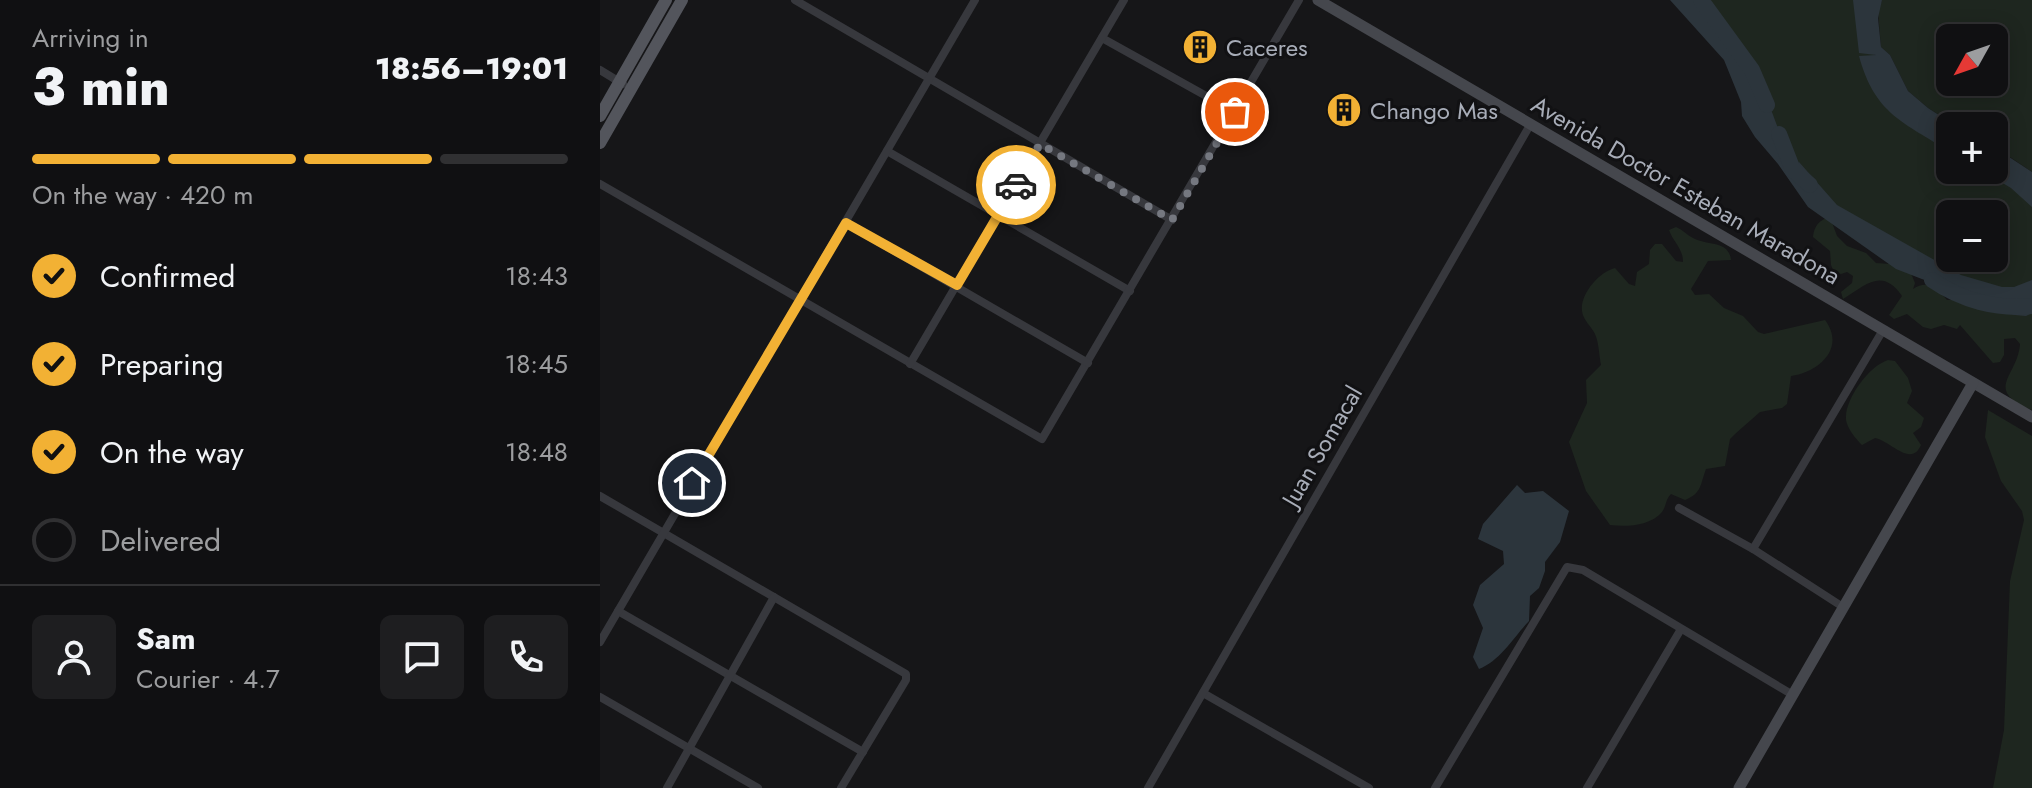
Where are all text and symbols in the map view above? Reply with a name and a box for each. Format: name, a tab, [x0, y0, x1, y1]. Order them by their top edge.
text: Arriving in	[32, 19, 149, 57]
north arrow	[1936, 24, 2008, 96]
map controls	[1936, 24, 2008, 272]
building icon: Caceres	[1181, 28, 1219, 66]
place label: Caceres	[1226, 30, 1308, 65]
text: 18:56–19:01	[375, 47, 568, 90]
text: 3 min	[32, 49, 170, 125]
pin	[1201, 78, 1269, 146]
street label: Avenida Doctor Esteban Maradona	[1525, 87, 1847, 293]
icon: bag	[1213, 90, 1257, 134]
building icon: Chango Mas	[1325, 91, 1363, 129]
place label: Chango Mas	[1370, 93, 1498, 128]
button: +	[1936, 112, 2008, 184]
courier	[976, 145, 1056, 225]
icon: car	[994, 163, 1038, 207]
text: On the way · 420 m	[32, 176, 254, 214]
button: −	[1936, 200, 2008, 272]
icon: check	[32, 254, 76, 298]
text: Confirmed	[100, 255, 235, 298]
text: 18:43	[505, 257, 568, 295]
icon: check	[32, 342, 76, 386]
text: Preparing	[100, 343, 224, 386]
text: 18:45	[504, 345, 568, 383]
street label: Juan Somacal	[1272, 379, 1371, 516]
icon: check	[32, 430, 76, 474]
text: On the way	[100, 431, 244, 474]
text: 18:48	[505, 433, 568, 471]
pin	[658, 449, 726, 517]
icon: home	[670, 461, 714, 505]
text: Delivered	[100, 519, 221, 562]
button: person	[32, 615, 116, 699]
button: chat	[380, 615, 464, 699]
button: phone	[484, 615, 568, 699]
text: Sam	[136, 617, 196, 660]
text: Courier · 4.7	[136, 660, 280, 698]

